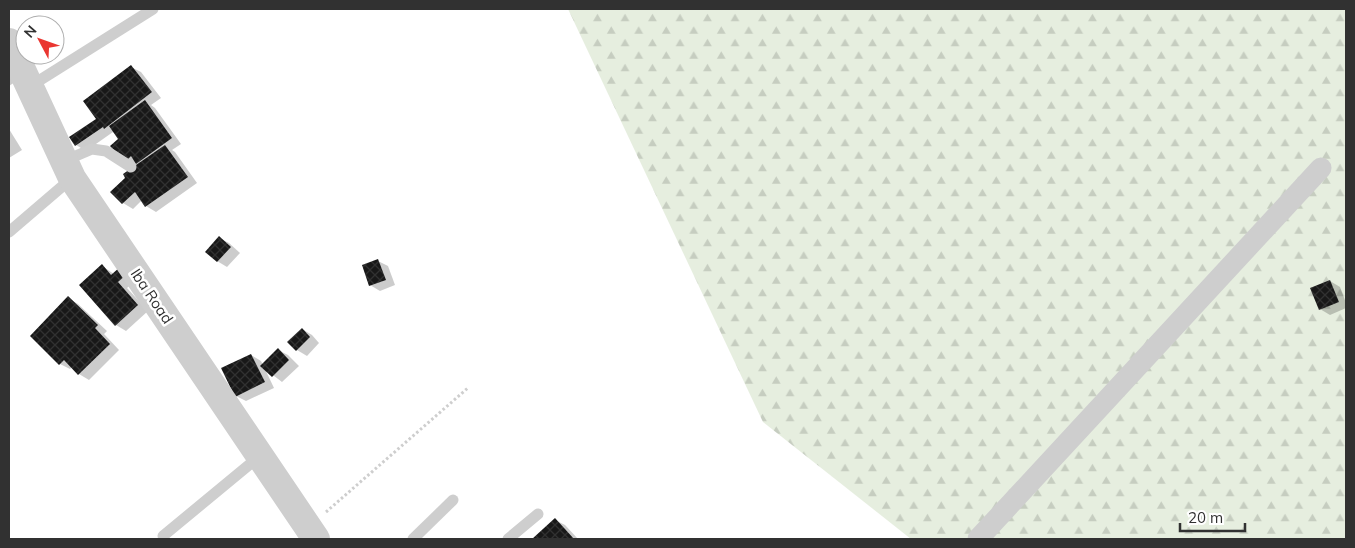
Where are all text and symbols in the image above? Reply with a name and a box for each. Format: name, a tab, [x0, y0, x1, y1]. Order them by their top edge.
north arrow	[15, 15, 65, 65]
text: N	[20, 22, 40, 41]
street label: Iba Road	[127, 265, 177, 327]
scale bar	[1180, 500, 1245, 532]
text: 20 m	[1188, 508, 1223, 527]

